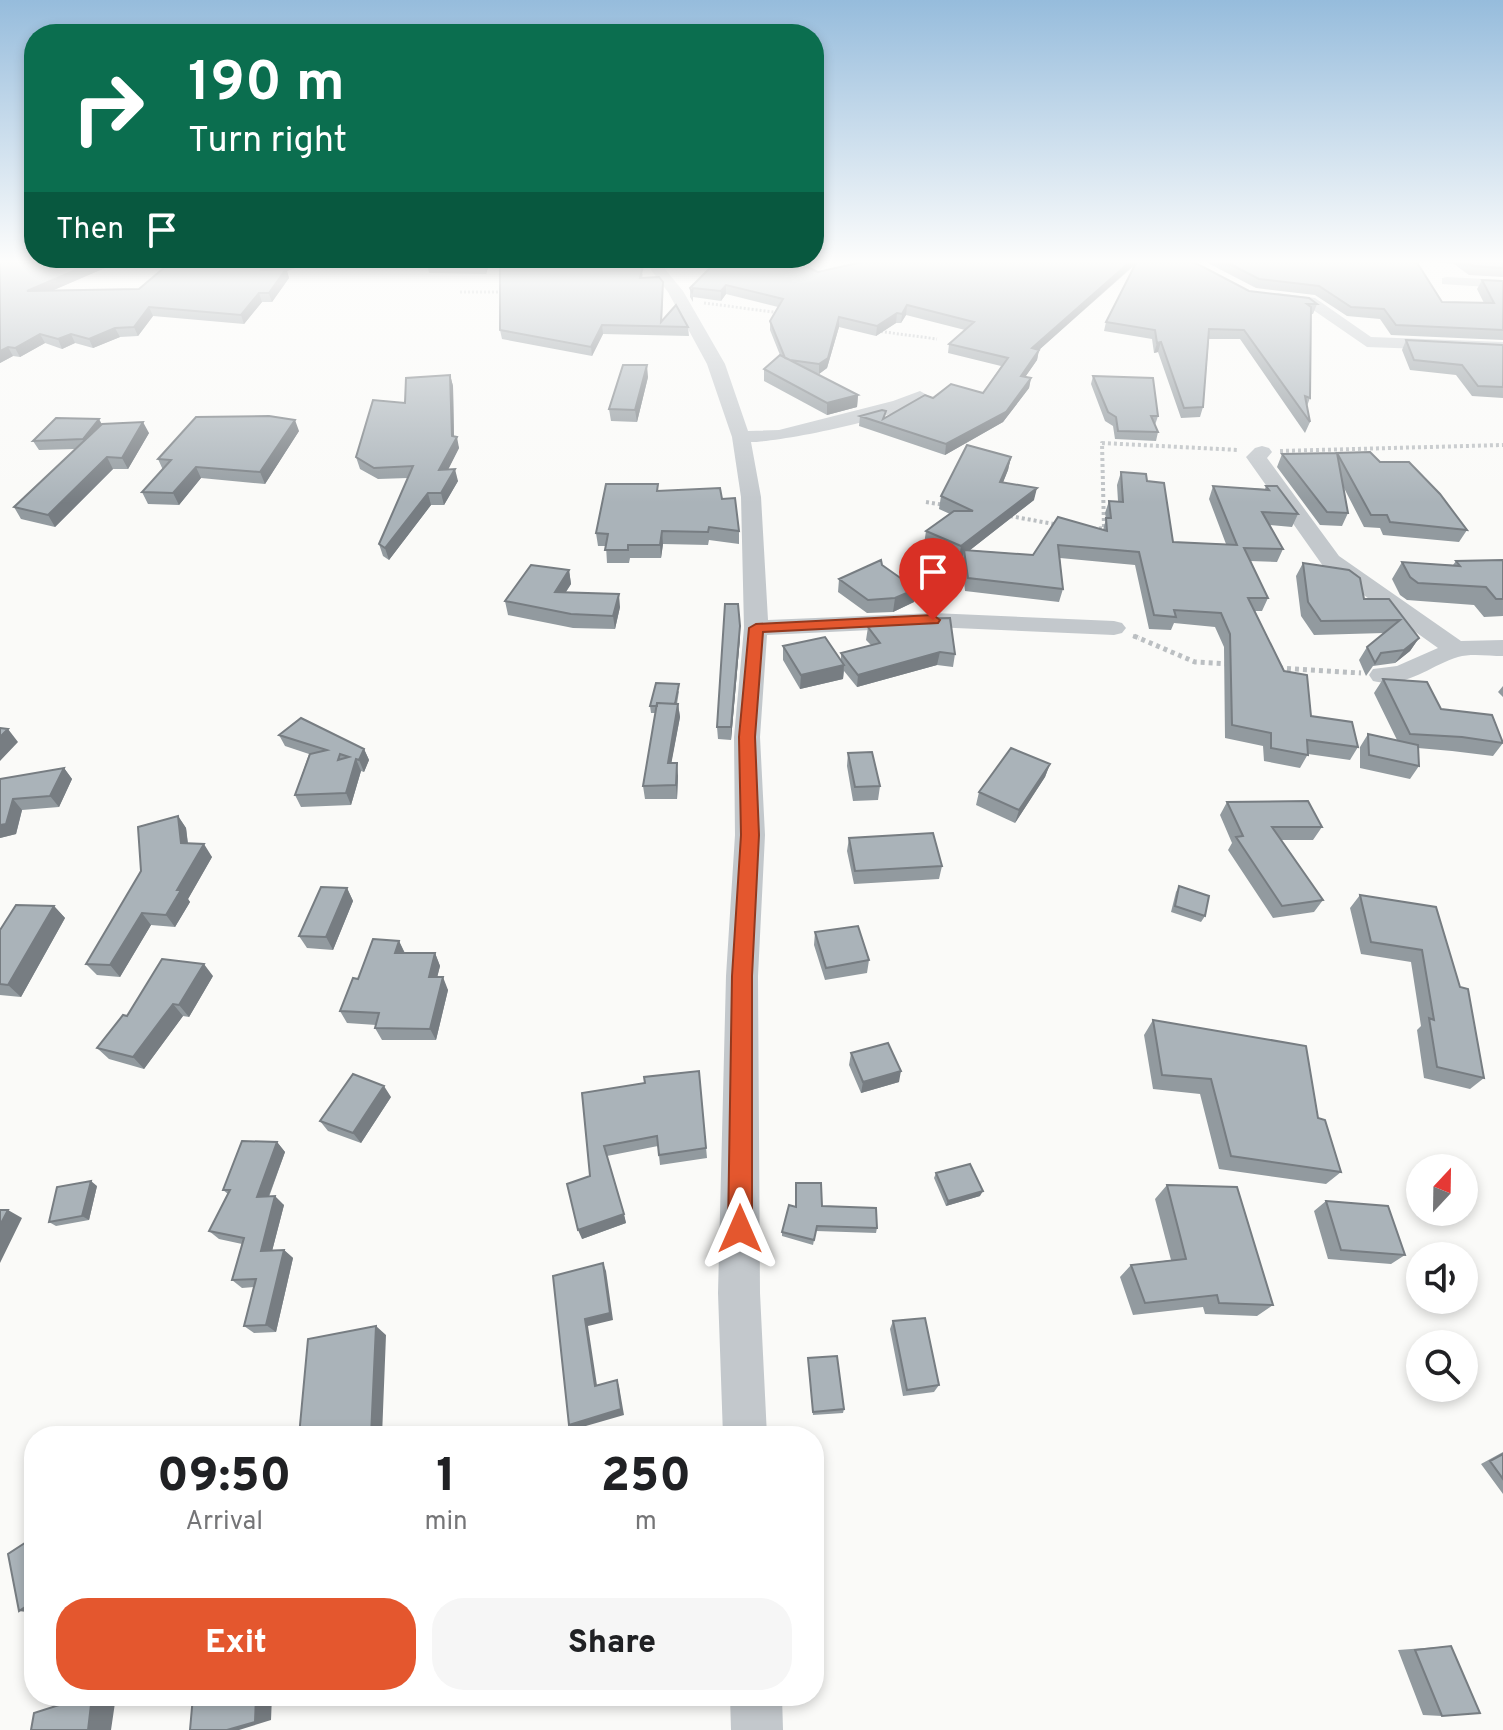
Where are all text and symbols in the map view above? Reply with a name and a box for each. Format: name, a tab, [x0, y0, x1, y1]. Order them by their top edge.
text: 190 m	[188, 50, 345, 120]
icon: right	[56, 56, 160, 160]
text: Turn right	[188, 119, 347, 165]
icon: arrive	[140, 208, 184, 252]
text: Then	[56, 212, 124, 249]
pin	[899, 538, 967, 620]
icon: arrive	[911, 550, 955, 594]
north arrow	[1406, 1154, 1478, 1226]
map controls	[1406, 1154, 1478, 1402]
position arrow	[698, 1187, 782, 1271]
button: sound	[1406, 1242, 1478, 1314]
button: search	[1406, 1330, 1478, 1402]
text: 09:50	[157, 1448, 291, 1508]
text: 1	[436, 1448, 456, 1508]
text: 250	[601, 1448, 691, 1508]
text: Arrival	[185, 1506, 263, 1539]
text: min	[424, 1506, 468, 1539]
text: m	[635, 1506, 657, 1539]
button: Exit	[56, 1598, 416, 1690]
button: Share	[432, 1598, 792, 1690]

